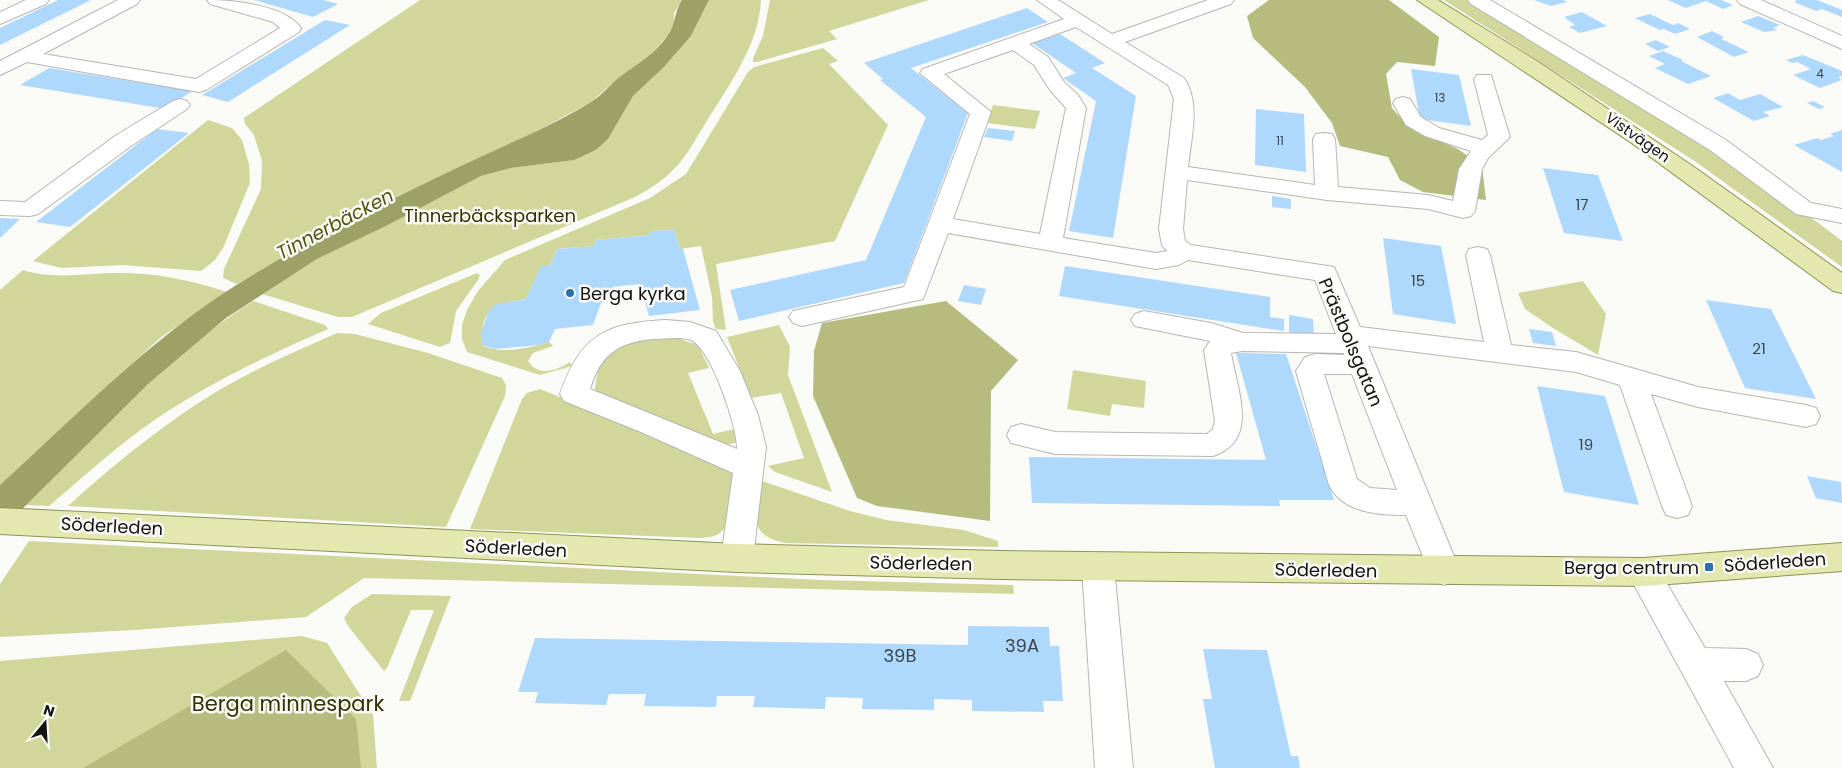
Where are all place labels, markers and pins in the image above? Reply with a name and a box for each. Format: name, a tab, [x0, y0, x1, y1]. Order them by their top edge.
place label: Berga kyrka	[580, 281, 686, 306]
marker: Berga kyrka	[564, 287, 576, 299]
place label: Berga centrum	[1564, 555, 1699, 580]
marker: Berga centrum	[1703, 561, 1715, 573]

